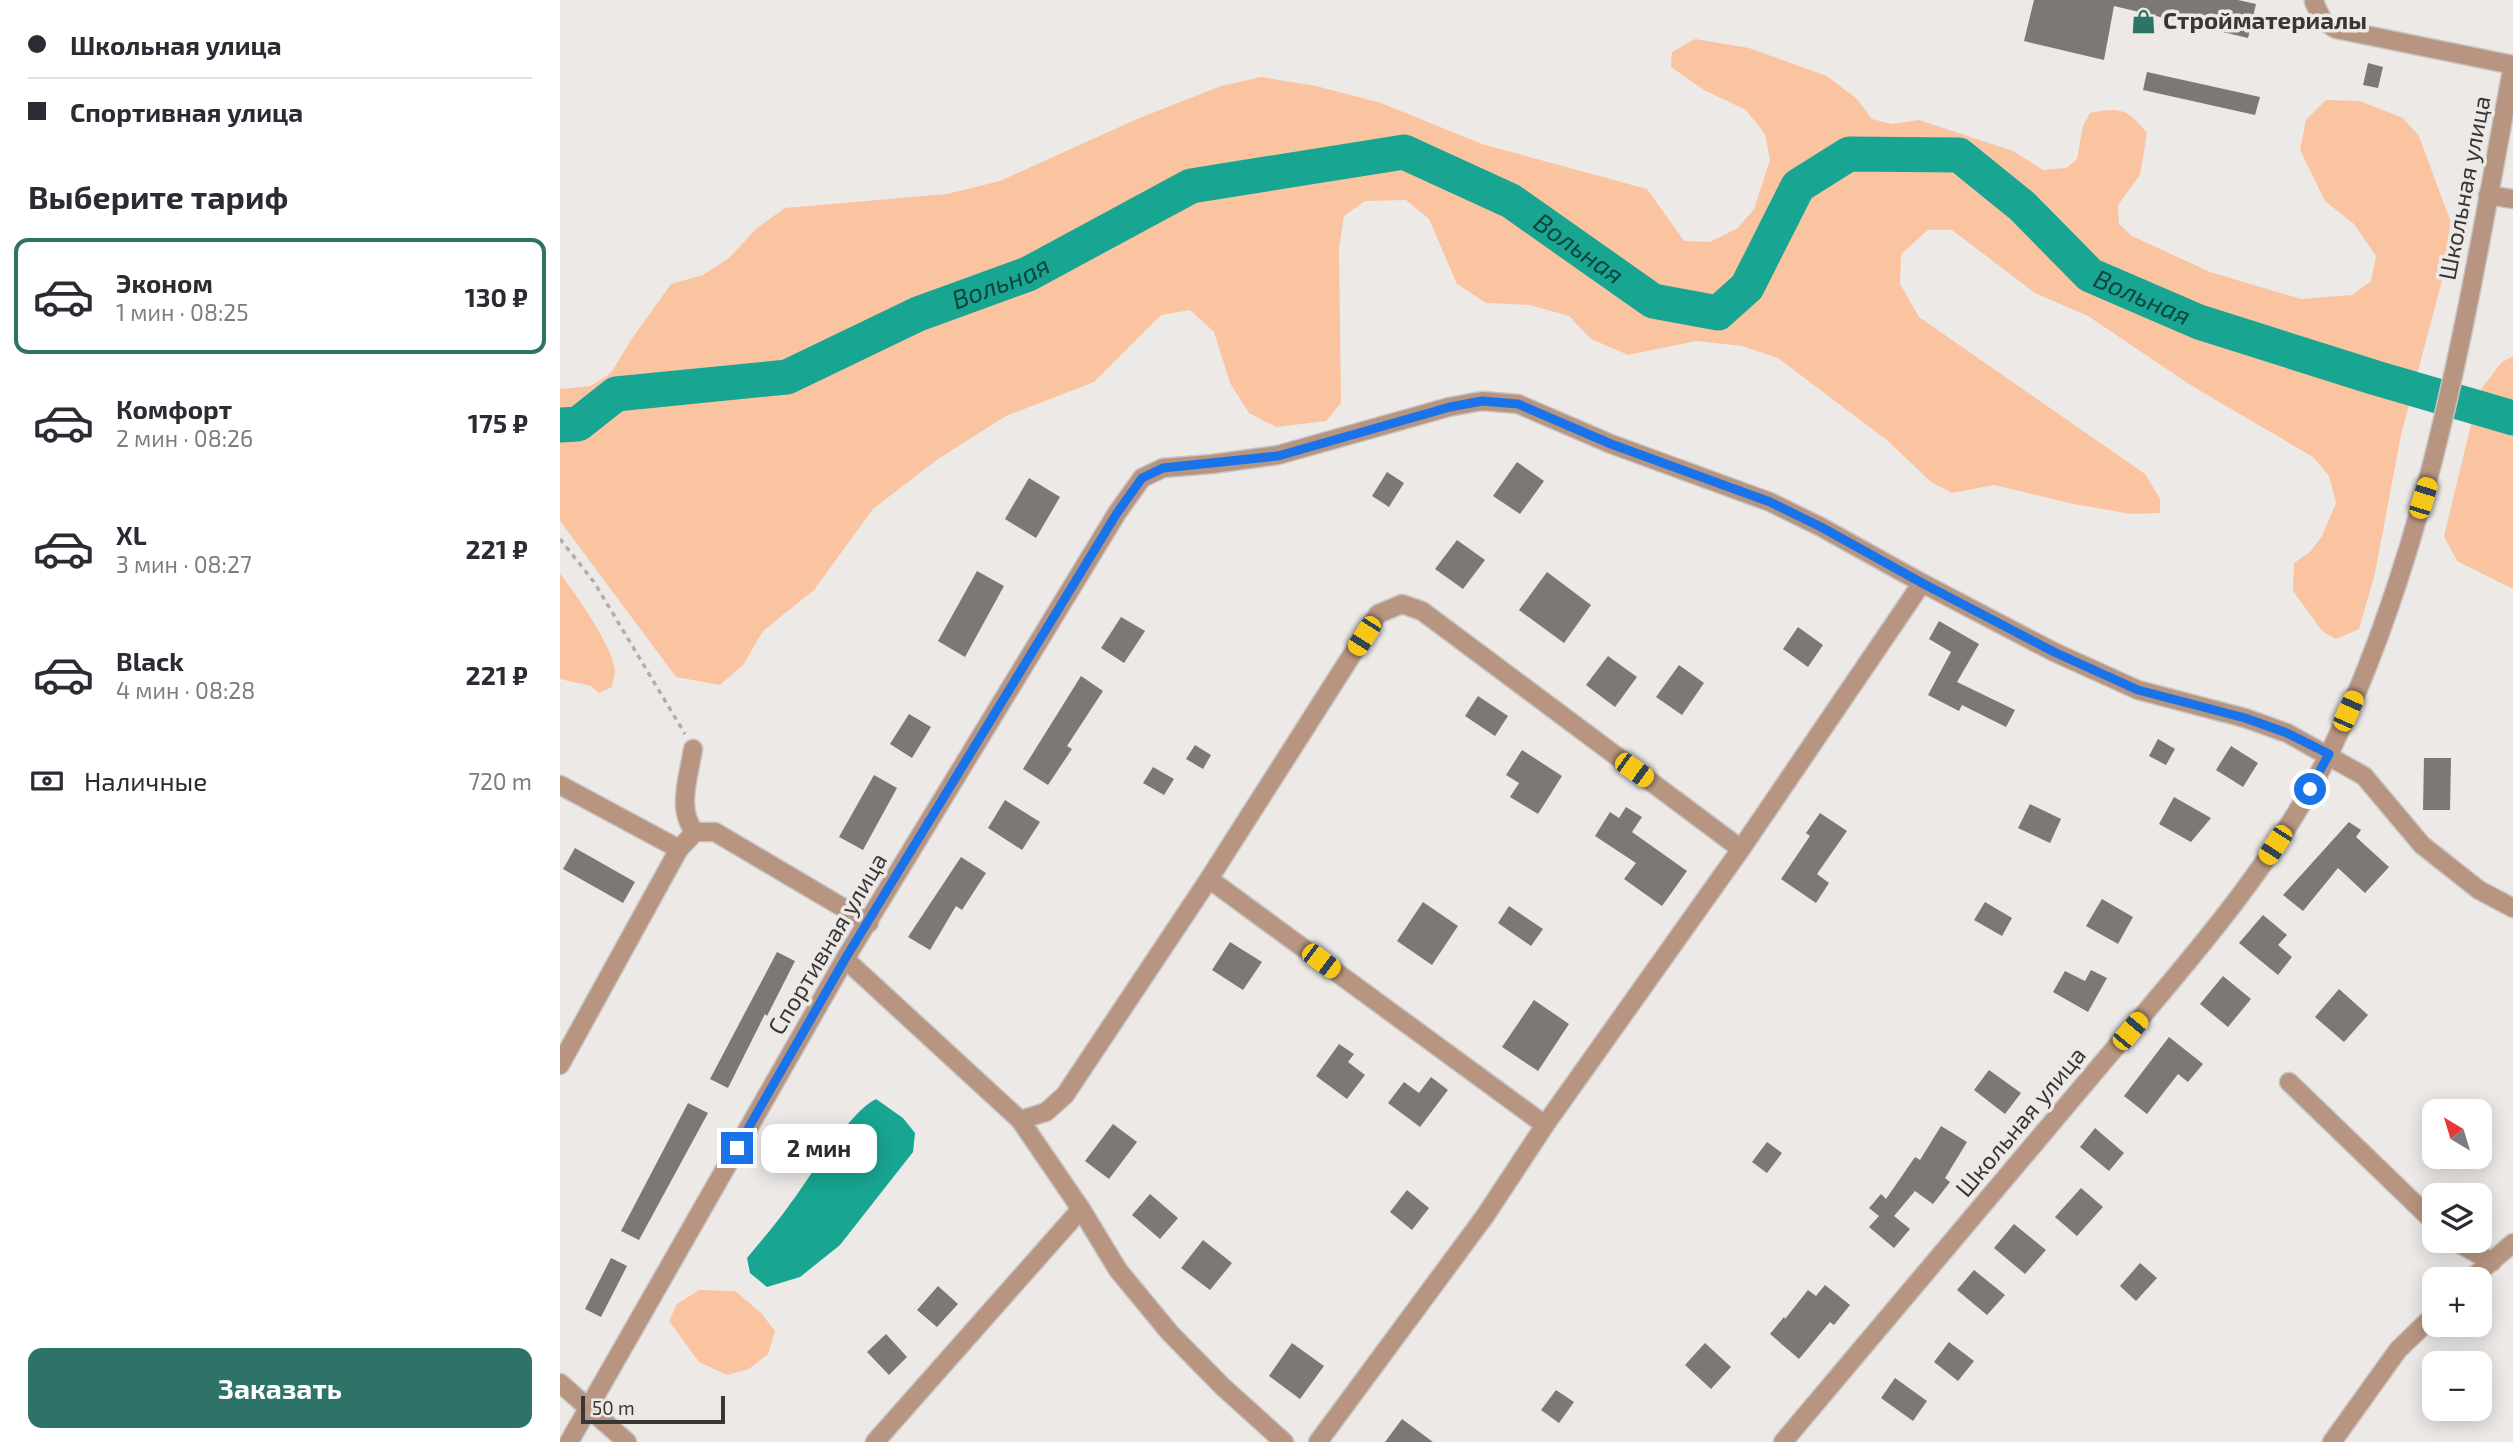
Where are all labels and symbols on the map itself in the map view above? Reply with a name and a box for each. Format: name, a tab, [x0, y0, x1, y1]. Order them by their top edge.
place label: Стройматериалы	[2163, 5, 2367, 34]
shop icon: Стройматериалы	[2129, 7, 2157, 35]
street label: Школьная улица	[2431, 93, 2497, 282]
water label: Вольная	[1529, 205, 1630, 290]
water label: Вольная	[947, 248, 1055, 314]
water label: Вольная	[2089, 262, 2196, 331]
car	[2407, 475, 2440, 521]
car	[1344, 613, 1385, 659]
car	[2330, 688, 2367, 734]
car	[1611, 749, 1658, 791]
route start	[2294, 773, 2326, 805]
car	[2255, 822, 2296, 868]
street label: Спортивная улица	[761, 847, 893, 1040]
car	[1298, 940, 1345, 982]
car	[2109, 1008, 2152, 1054]
street label: Школьная улица	[1949, 1040, 2092, 1203]
north arrow	[2422, 1099, 2492, 1169]
callout: 2 мин	[762, 1124, 877, 1172]
route end	[721, 1132, 753, 1164]
scale bar	[581, 1393, 724, 1425]

